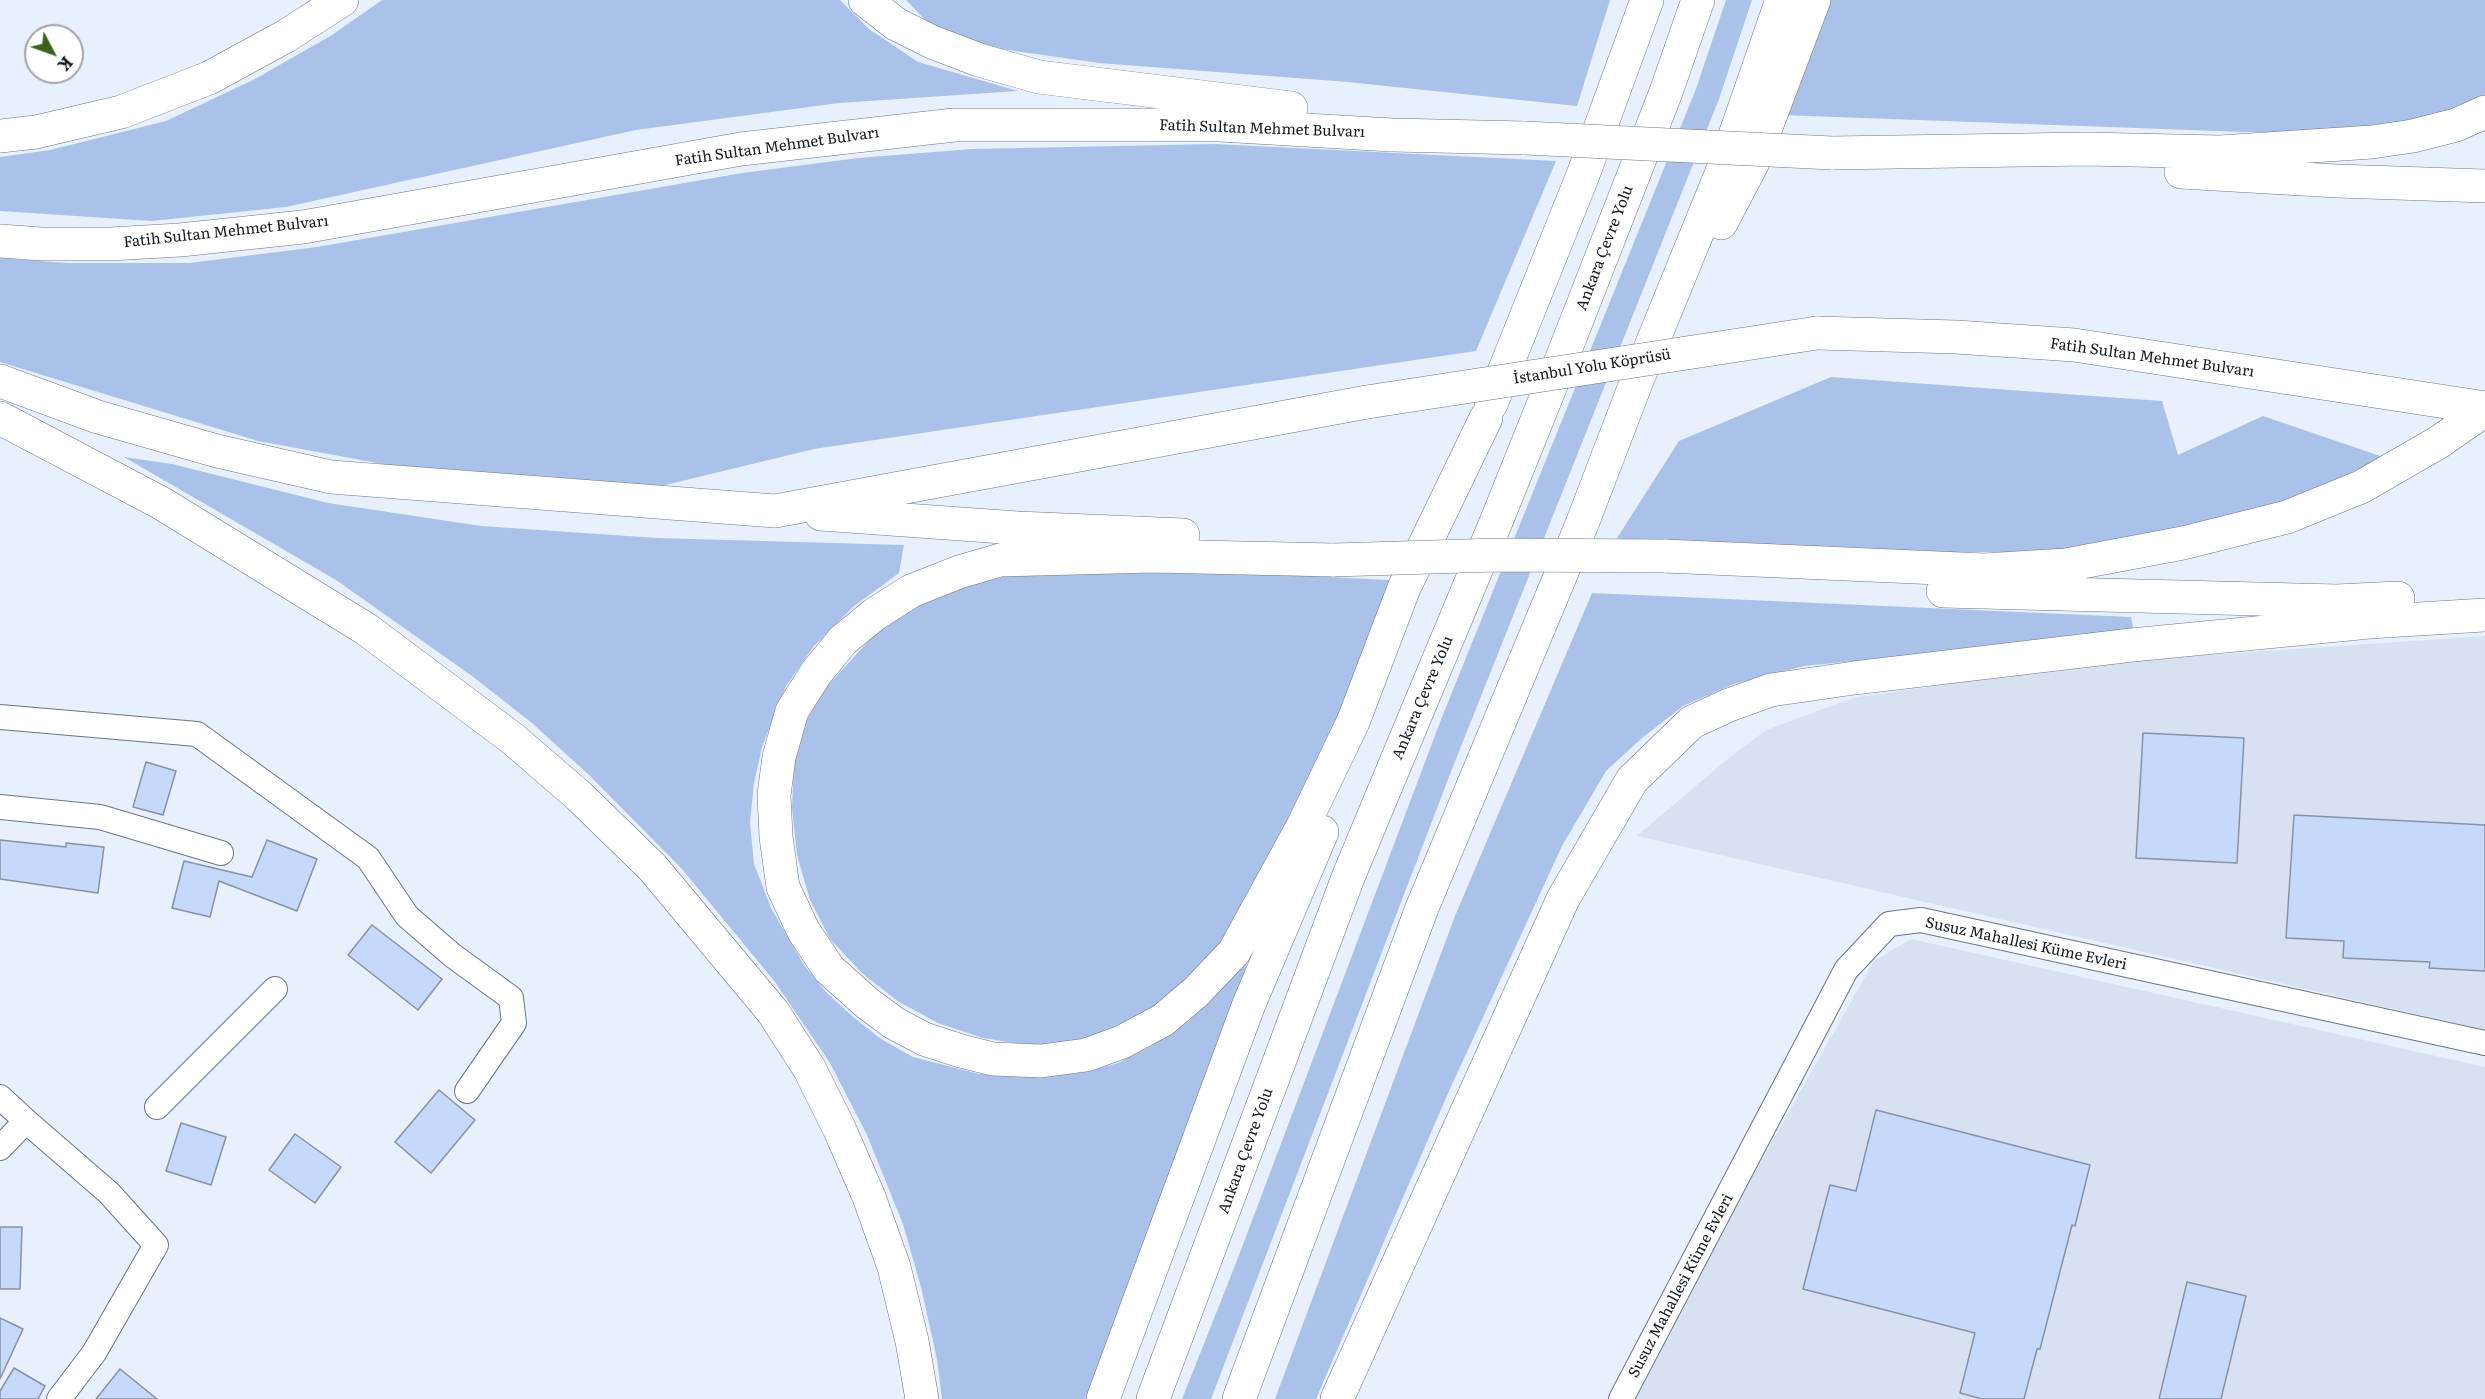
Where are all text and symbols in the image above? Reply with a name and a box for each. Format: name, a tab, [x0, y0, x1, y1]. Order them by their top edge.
north arrow	[24, 24, 84, 84]
text: K	[53, 52, 79, 77]
street label: Fatih Sultan Mehmet Bulvarı	[1159, 116, 1365, 142]
street label: Fatih Sultan Mehmet Bulvarı	[674, 124, 880, 170]
street label: Ankara Çevre Yolu	[1573, 183, 1637, 313]
street label: Fatih Sultan Mehmet Bulvarı	[123, 212, 329, 252]
street label: Fatih Sultan Mehmet Bulvarı	[2049, 335, 2255, 381]
street label: İstanbul Yolu Köprüsü	[1512, 346, 1672, 388]
street label: Ankara Çevre Yolu	[1389, 633, 1457, 763]
street label: Susuz Mahallesi Küme Evleri	[1924, 914, 2128, 974]
street label: Ankara Çevre Yolu	[1215, 1086, 1277, 1216]
street label: Susuz Mahallesi Küme Evleri	[1625, 1191, 1737, 1381]

